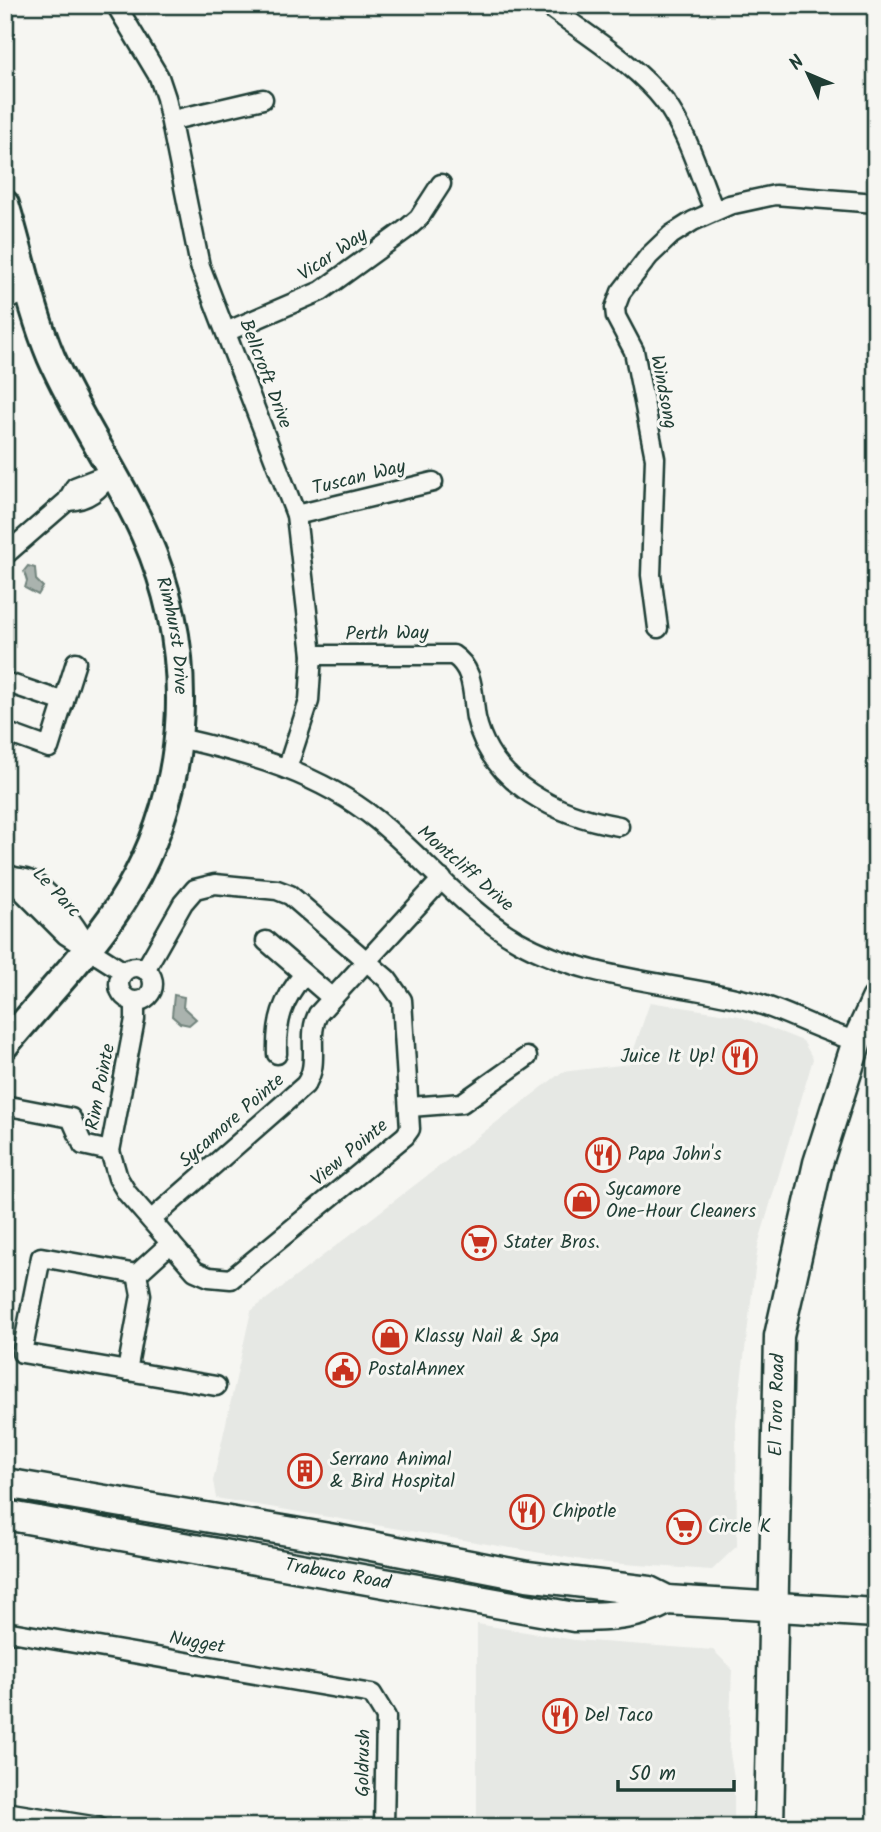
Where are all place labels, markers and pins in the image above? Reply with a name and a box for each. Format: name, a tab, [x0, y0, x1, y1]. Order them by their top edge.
restaurant icon: Juice It Up!	[721, 1038, 759, 1076]
place label: Juice It Up!	[620, 1042, 716, 1072]
restaurant icon: Papa John's	[584, 1136, 622, 1174]
place label: Papa John's	[628, 1140, 722, 1170]
place label: Sycamore One-Hour Cleaners	[606, 1175, 756, 1227]
shop icon: Sycamore One-Hour Cleaners	[563, 1182, 601, 1220]
supermarket icon: Stater Bros.	[460, 1224, 498, 1262]
place label: Stater Bros.	[504, 1228, 600, 1258]
shop icon: Klassy Nail & Spa	[371, 1318, 409, 1356]
place label: Klassy Nail & Spa	[414, 1322, 559, 1352]
public building icon: PostalAnnex	[324, 1351, 362, 1389]
place label: PostalAnnex	[368, 1355, 465, 1385]
place label: Serrano Animal & Bird Hospital	[330, 1445, 455, 1497]
building icon: Serrano Animal & Bird Hospital	[286, 1452, 324, 1490]
restaurant icon: Chipotle	[508, 1493, 546, 1531]
place label: Chipotle	[552, 1497, 617, 1527]
supermarket icon: Circle K	[665, 1508, 703, 1546]
place label: Circle K	[708, 1512, 771, 1542]
restaurant icon: Del Taco	[541, 1697, 579, 1735]
place label: Del Taco	[584, 1701, 653, 1731]

